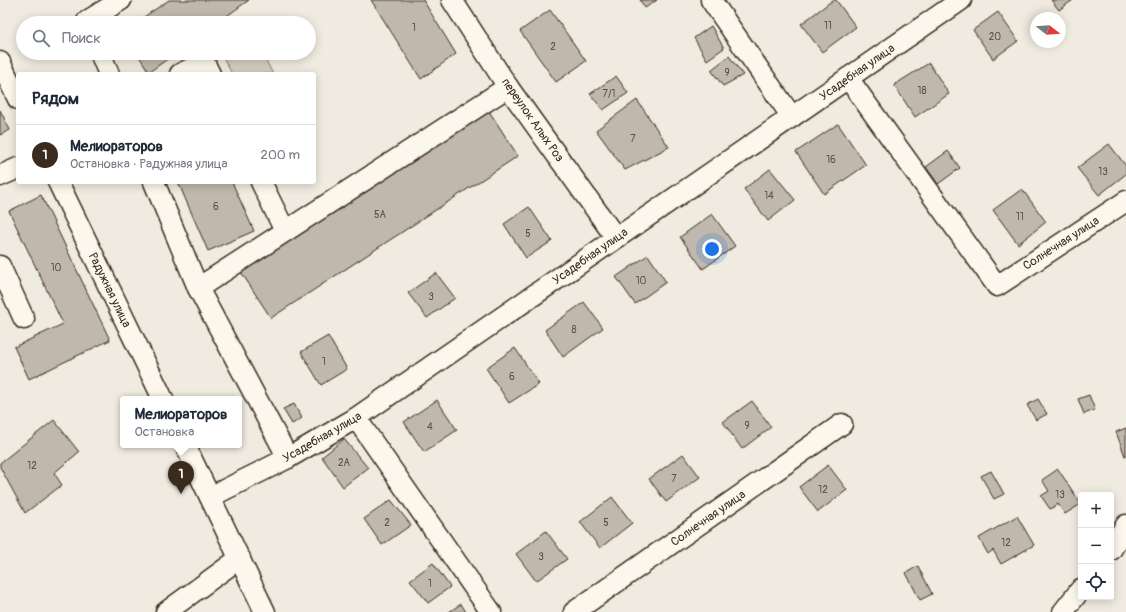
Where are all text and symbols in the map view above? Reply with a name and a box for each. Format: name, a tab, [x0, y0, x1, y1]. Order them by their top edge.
north arrow	[1030, 12, 1066, 48]
search box	[16, 16, 316, 60]
house number: 11	[824, 20, 832, 32]
house number: 1	[412, 22, 416, 34]
icon: search	[30, 27, 52, 49]
text: Поиск	[62, 29, 101, 48]
house number: 20	[989, 31, 1001, 43]
house number: 2	[550, 41, 556, 53]
street label: Усадебная улица	[817, 41, 898, 104]
house number: 9	[724, 67, 730, 79]
street label: переулок Алых Роз	[498, 75, 567, 165]
house number: 18	[918, 85, 926, 97]
text: Рядом	[32, 88, 79, 109]
house number: 7/1	[603, 88, 615, 100]
house number: 7	[630, 133, 636, 145]
text: Мелиораторов	[70, 137, 163, 156]
text: 1	[42, 147, 48, 163]
text: 200 m	[261, 147, 300, 163]
house number: 16	[826, 154, 836, 166]
text: Остановка · Радужная улица	[70, 156, 228, 172]
house number: 13	[1098, 166, 1108, 178]
house number: 14	[764, 190, 774, 202]
house number: 6	[213, 201, 219, 213]
house number: 5А	[374, 209, 386, 221]
house number: 11	[1016, 211, 1024, 223]
street label: Солнечная улица	[1020, 213, 1103, 274]
street label: Усадебная улица	[550, 225, 631, 288]
house number: 5	[525, 228, 531, 240]
your location	[702, 239, 722, 259]
street label: Радужная улица	[85, 250, 134, 330]
house number: 10	[51, 262, 62, 274]
house number: 10	[636, 275, 647, 287]
house number: 3	[428, 291, 434, 303]
house number: 8	[571, 324, 577, 336]
house number: 1	[322, 356, 326, 368]
house number: 6	[509, 371, 515, 383]
popup	[120, 396, 242, 448]
text: Мелиораторов	[135, 405, 227, 424]
street label: Усадебная улица	[280, 409, 365, 466]
house number: 9	[744, 420, 750, 432]
house number: 4	[427, 421, 433, 433]
text: Остановка	[135, 424, 194, 440]
house number: 2А	[338, 457, 351, 469]
house number: 12	[27, 460, 37, 472]
pin: 1	[168, 461, 194, 494]
house number: 7	[671, 473, 677, 485]
house number: 12	[818, 484, 828, 496]
street label: Солнечная улица	[668, 487, 749, 550]
house number: 13	[1055, 489, 1065, 501]
map controls	[1078, 492, 1114, 600]
button: +	[1078, 492, 1114, 528]
house number: 2	[384, 517, 390, 529]
house number: 5	[603, 517, 609, 529]
button: −	[1078, 528, 1114, 564]
house number: 12	[1001, 537, 1011, 549]
house number: 3	[538, 551, 544, 563]
button: locate	[1078, 564, 1114, 600]
house number: 1	[428, 578, 432, 590]

